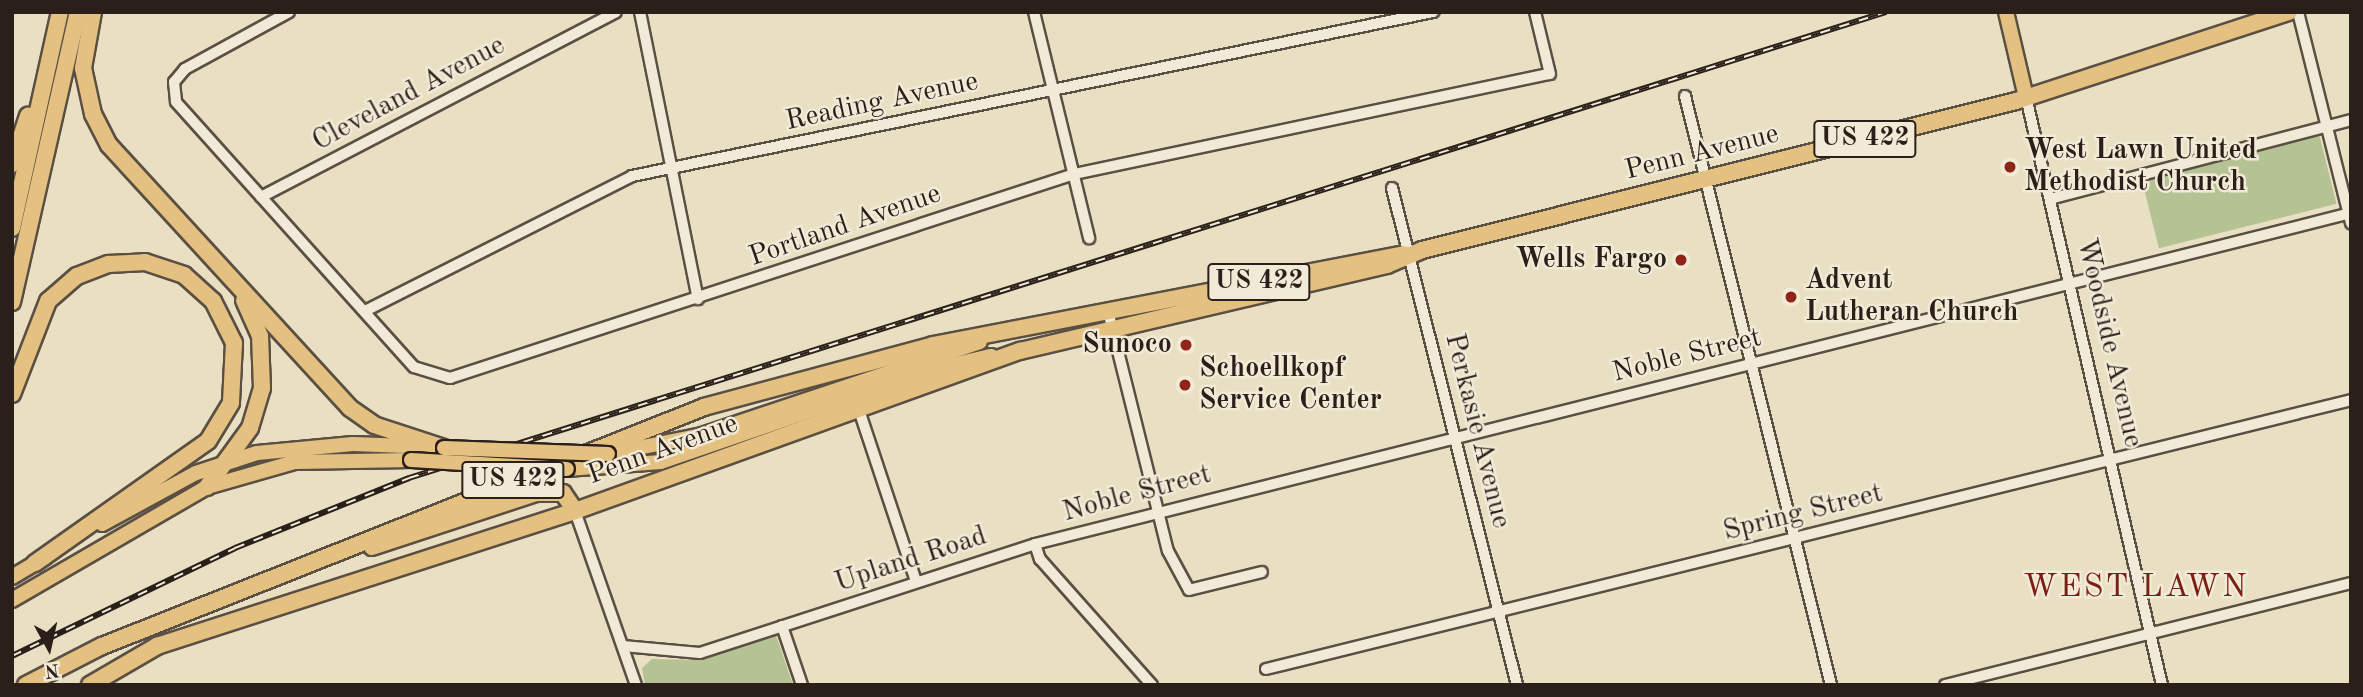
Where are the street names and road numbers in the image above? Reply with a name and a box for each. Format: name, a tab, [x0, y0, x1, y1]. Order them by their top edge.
street label: Cleveland Avenue	[307, 29, 511, 159]
street label: Reading Avenue	[783, 65, 981, 139]
road number: US 422	[1812, 116, 1918, 162]
street label: Penn Avenue	[1622, 118, 1782, 188]
street label: Portland Avenue	[745, 177, 945, 275]
street label: Woodside Avenue	[2069, 235, 2149, 451]
road number: US 422	[1206, 260, 1312, 304]
street label: Noble Street	[1609, 321, 1765, 391]
street label: Perkasie Avenue	[1437, 330, 1517, 532]
street label: Penn Avenue	[583, 407, 743, 493]
road number: US 422	[461, 458, 566, 502]
street label: Noble Street	[1059, 458, 1215, 530]
street label: Spring Street	[1720, 477, 1886, 549]
street label: Upland Road	[831, 520, 991, 600]

